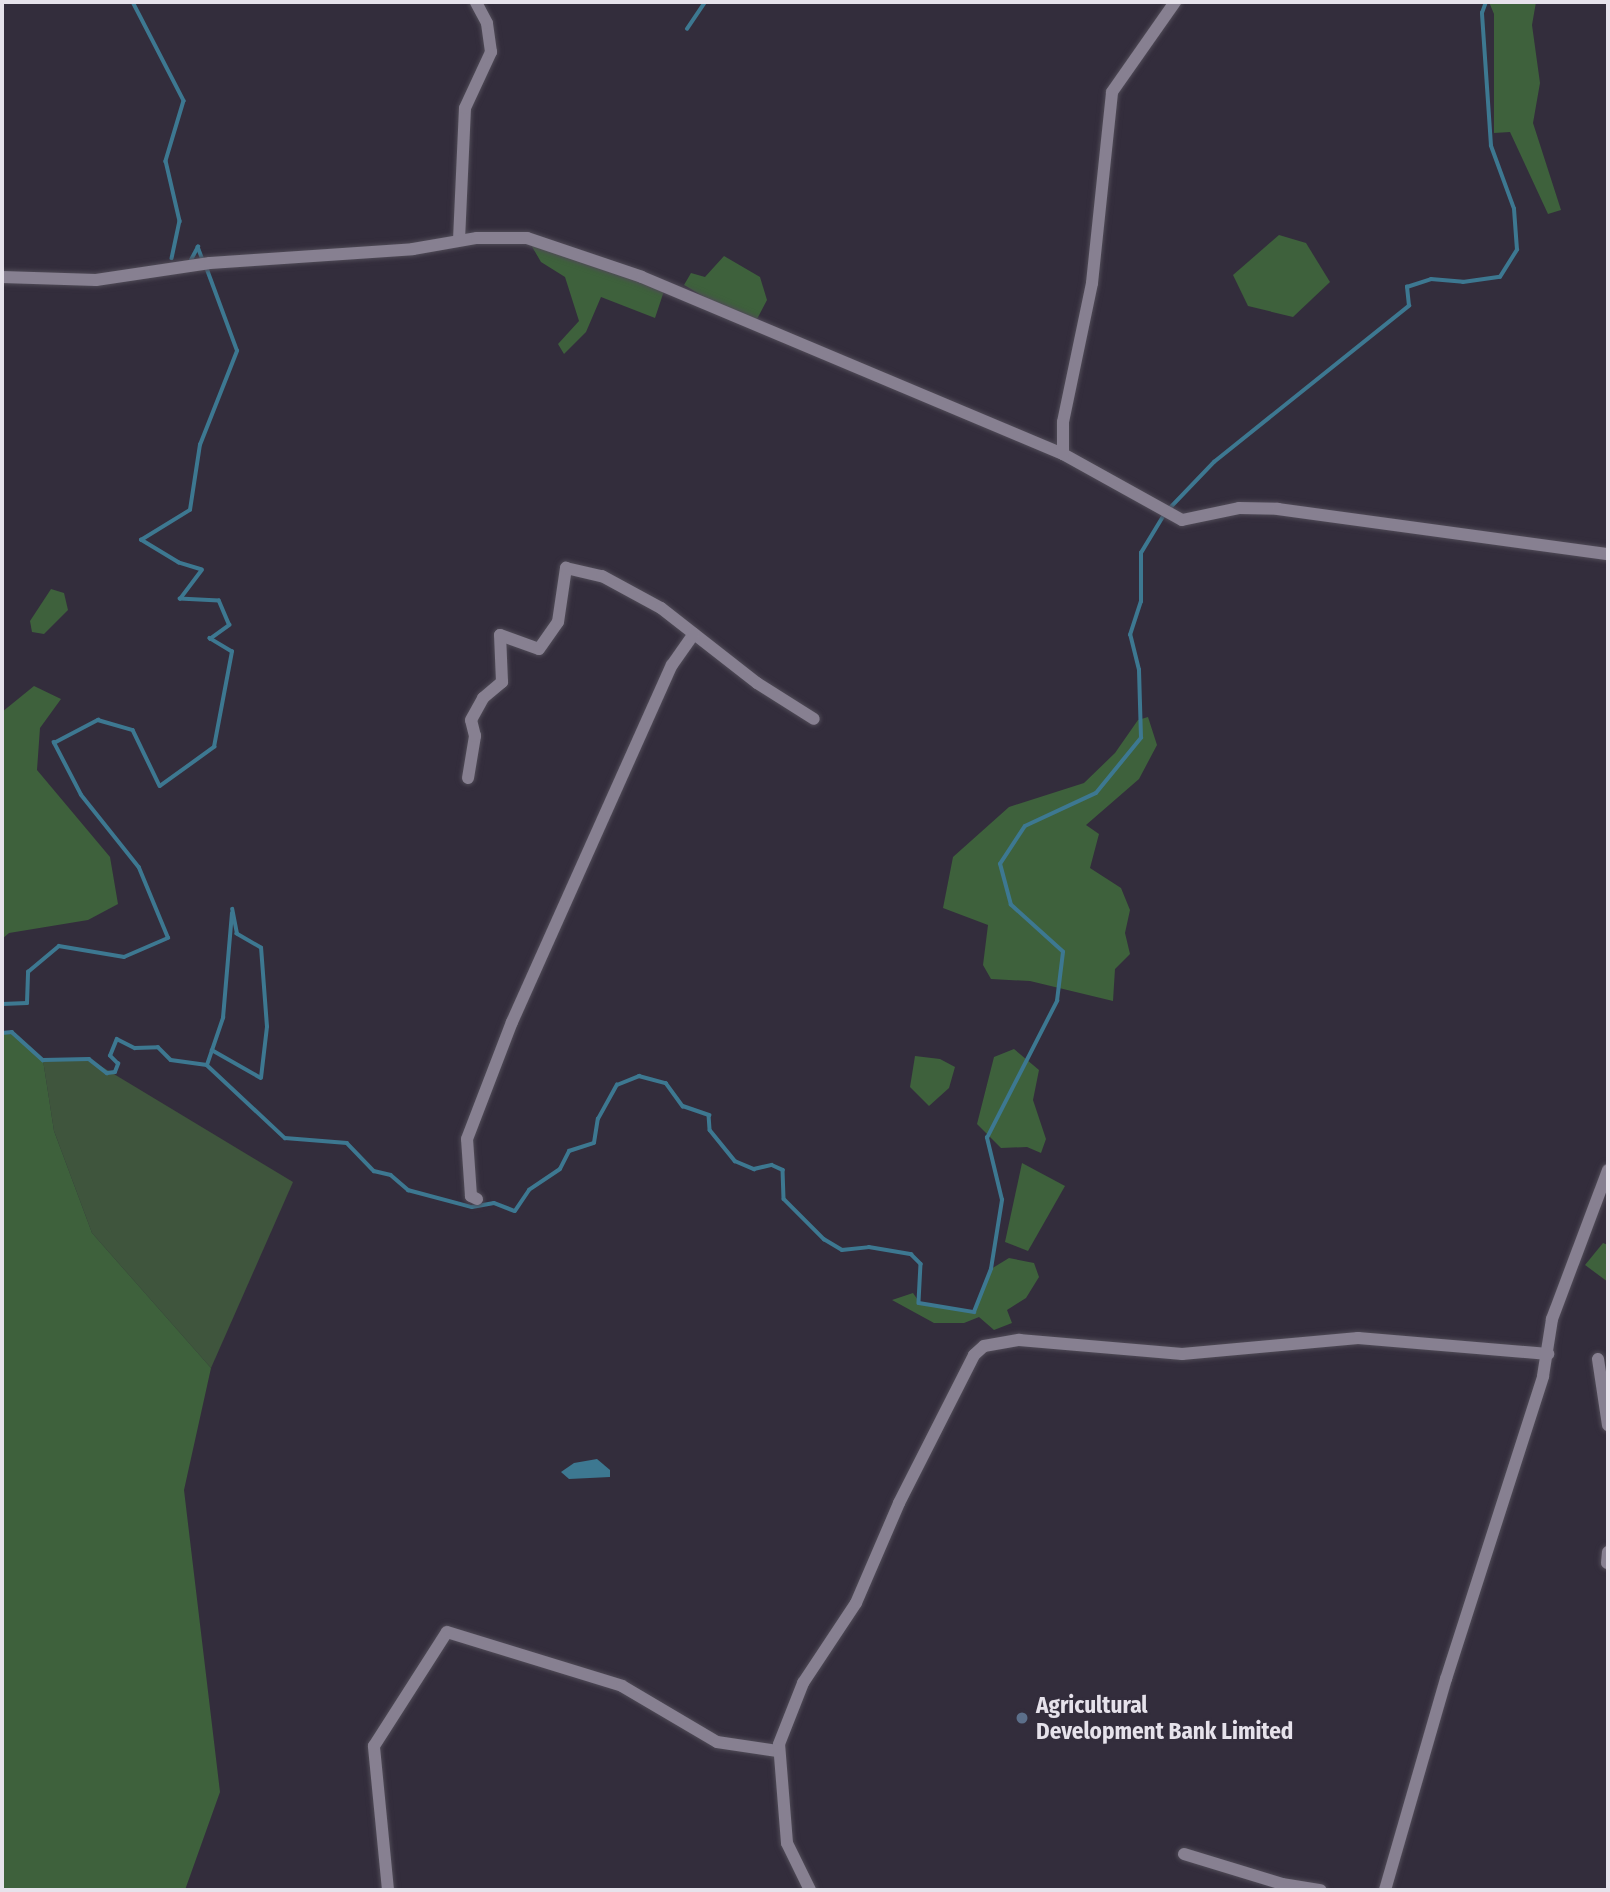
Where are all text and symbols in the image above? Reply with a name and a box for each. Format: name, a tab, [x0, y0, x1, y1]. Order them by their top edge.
place label: Agricultural Development Bank Limited	[1036, 1691, 1293, 1745]
marker: Agricultural Development Bank Limited	[1014, 1710, 1030, 1726]

